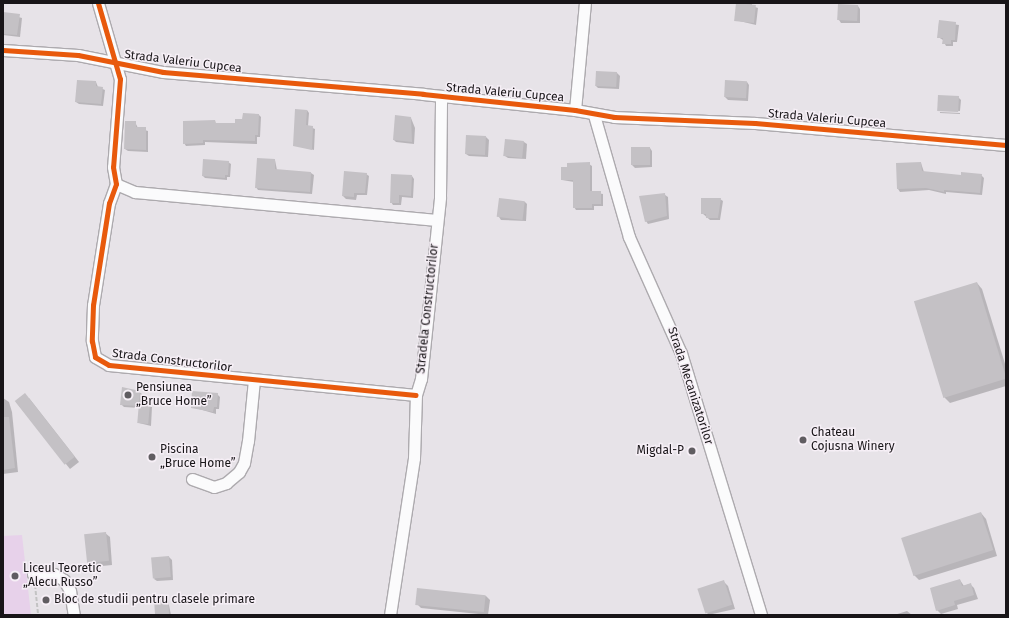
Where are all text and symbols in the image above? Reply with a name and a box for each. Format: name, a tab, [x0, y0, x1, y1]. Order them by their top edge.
street label: Strada Valeriu Cupcea	[123, 48, 243, 76]
street label: Strada Valeriu Cupcea	[445, 81, 565, 105]
street label: Strada Valeriu Cupcea	[767, 107, 887, 131]
street label: Stradela Constructorilor	[414, 243, 442, 375]
street label: Strada Mecanizatorilor	[664, 325, 716, 447]
street label: Strada Constructorilor	[111, 347, 233, 375]
place label: Pensiunea „Bruce Home”	[136, 381, 212, 409]
marker: Pensiunea „Bruce Home”	[123, 390, 133, 400]
place label: Chateau Cojusna Winery	[811, 426, 895, 454]
marker: Chateau Cojusna Winery	[798, 435, 808, 445]
place label: Piscina „Bruce Home”	[160, 443, 236, 471]
place label: Migdal-P	[636, 444, 684, 458]
marker: Migdal-P	[687, 446, 697, 456]
marker: Piscina „Bruce Home”	[147, 452, 157, 462]
place label: Liceul Teoretic „Alecu Russo”	[23, 562, 101, 590]
marker: Liceul Teoretic „Alecu Russo”	[10, 571, 20, 581]
place label: Bloc de studii pentru clasele primare	[54, 593, 255, 607]
marker: Bloc de studii pentru clasele primare	[41, 595, 51, 605]

